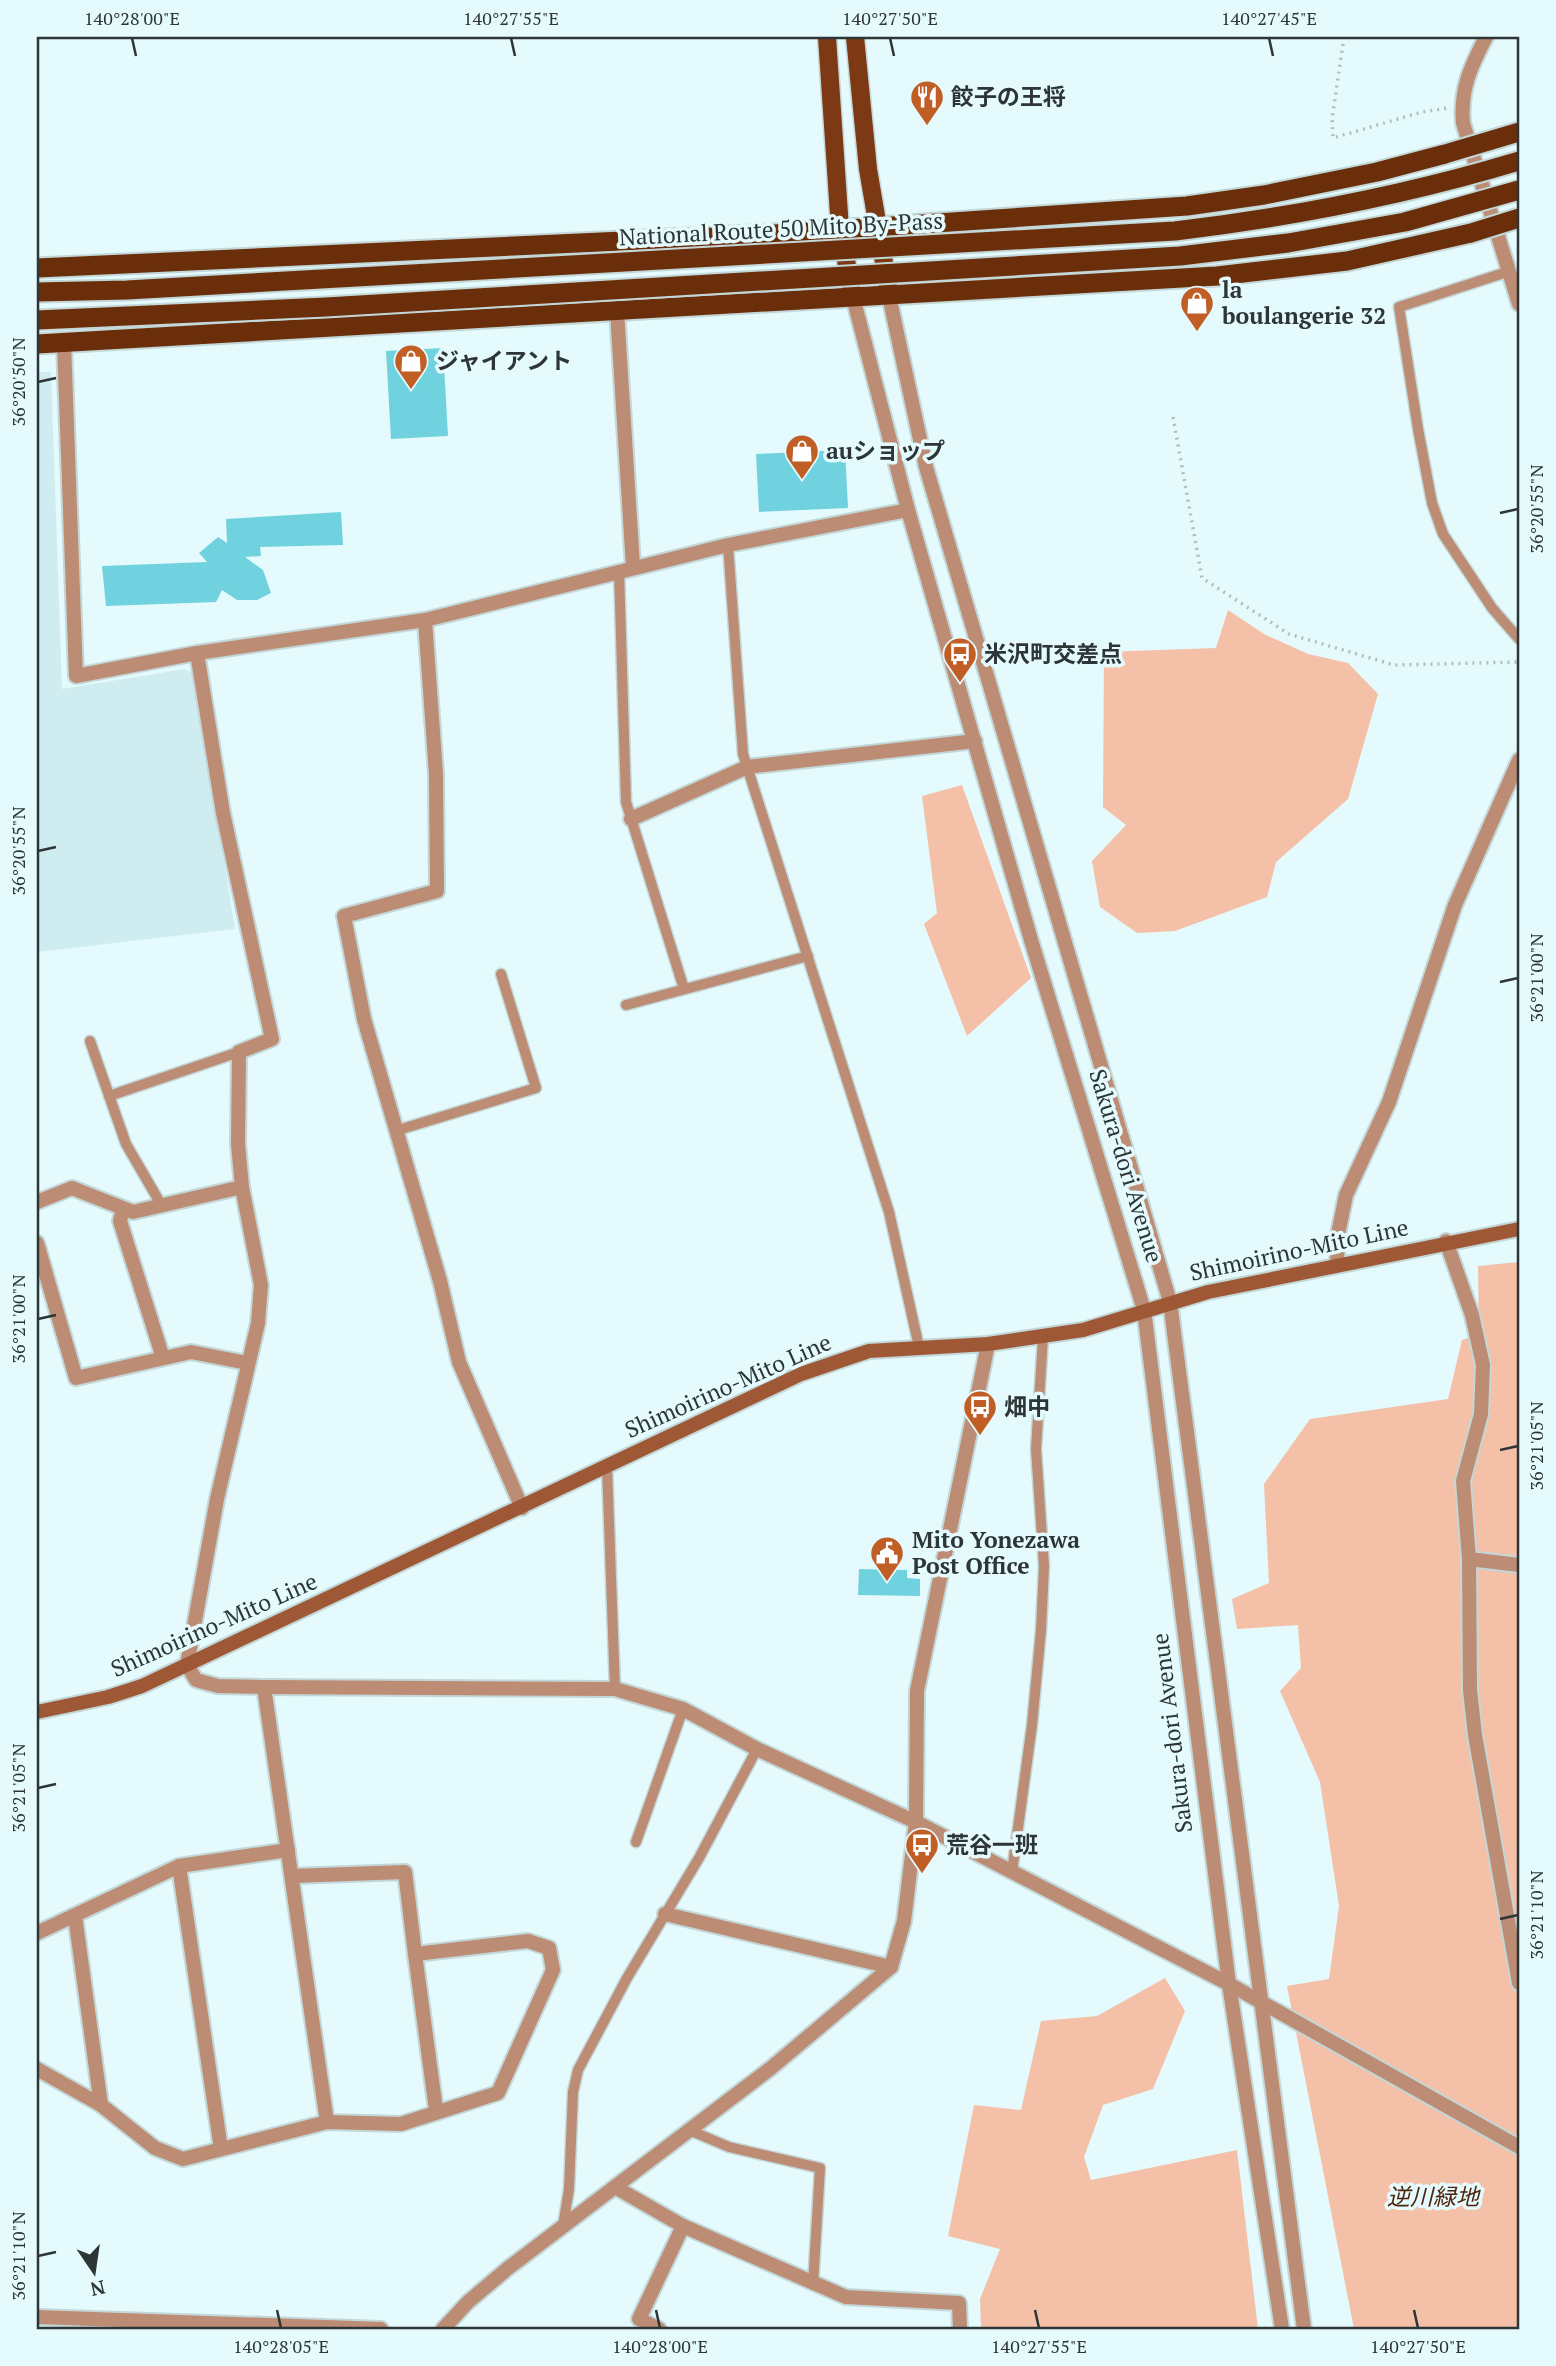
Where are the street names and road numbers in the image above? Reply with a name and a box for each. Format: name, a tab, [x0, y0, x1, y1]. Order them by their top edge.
street label: National Route 50 Mito By-Pass	[618, 205, 944, 252]
street label: Sakura-dori Avenue	[1082, 1065, 1171, 1266]
street label: Shimoirino-Mito Line	[1187, 1211, 1411, 1288]
street label: Shimoirino-Mito Line	[620, 1326, 836, 1445]
street label: Shimoirino-Mito Line	[106, 1565, 322, 1684]
street label: Sakura-dori Avenue	[1144, 1631, 1199, 1835]

